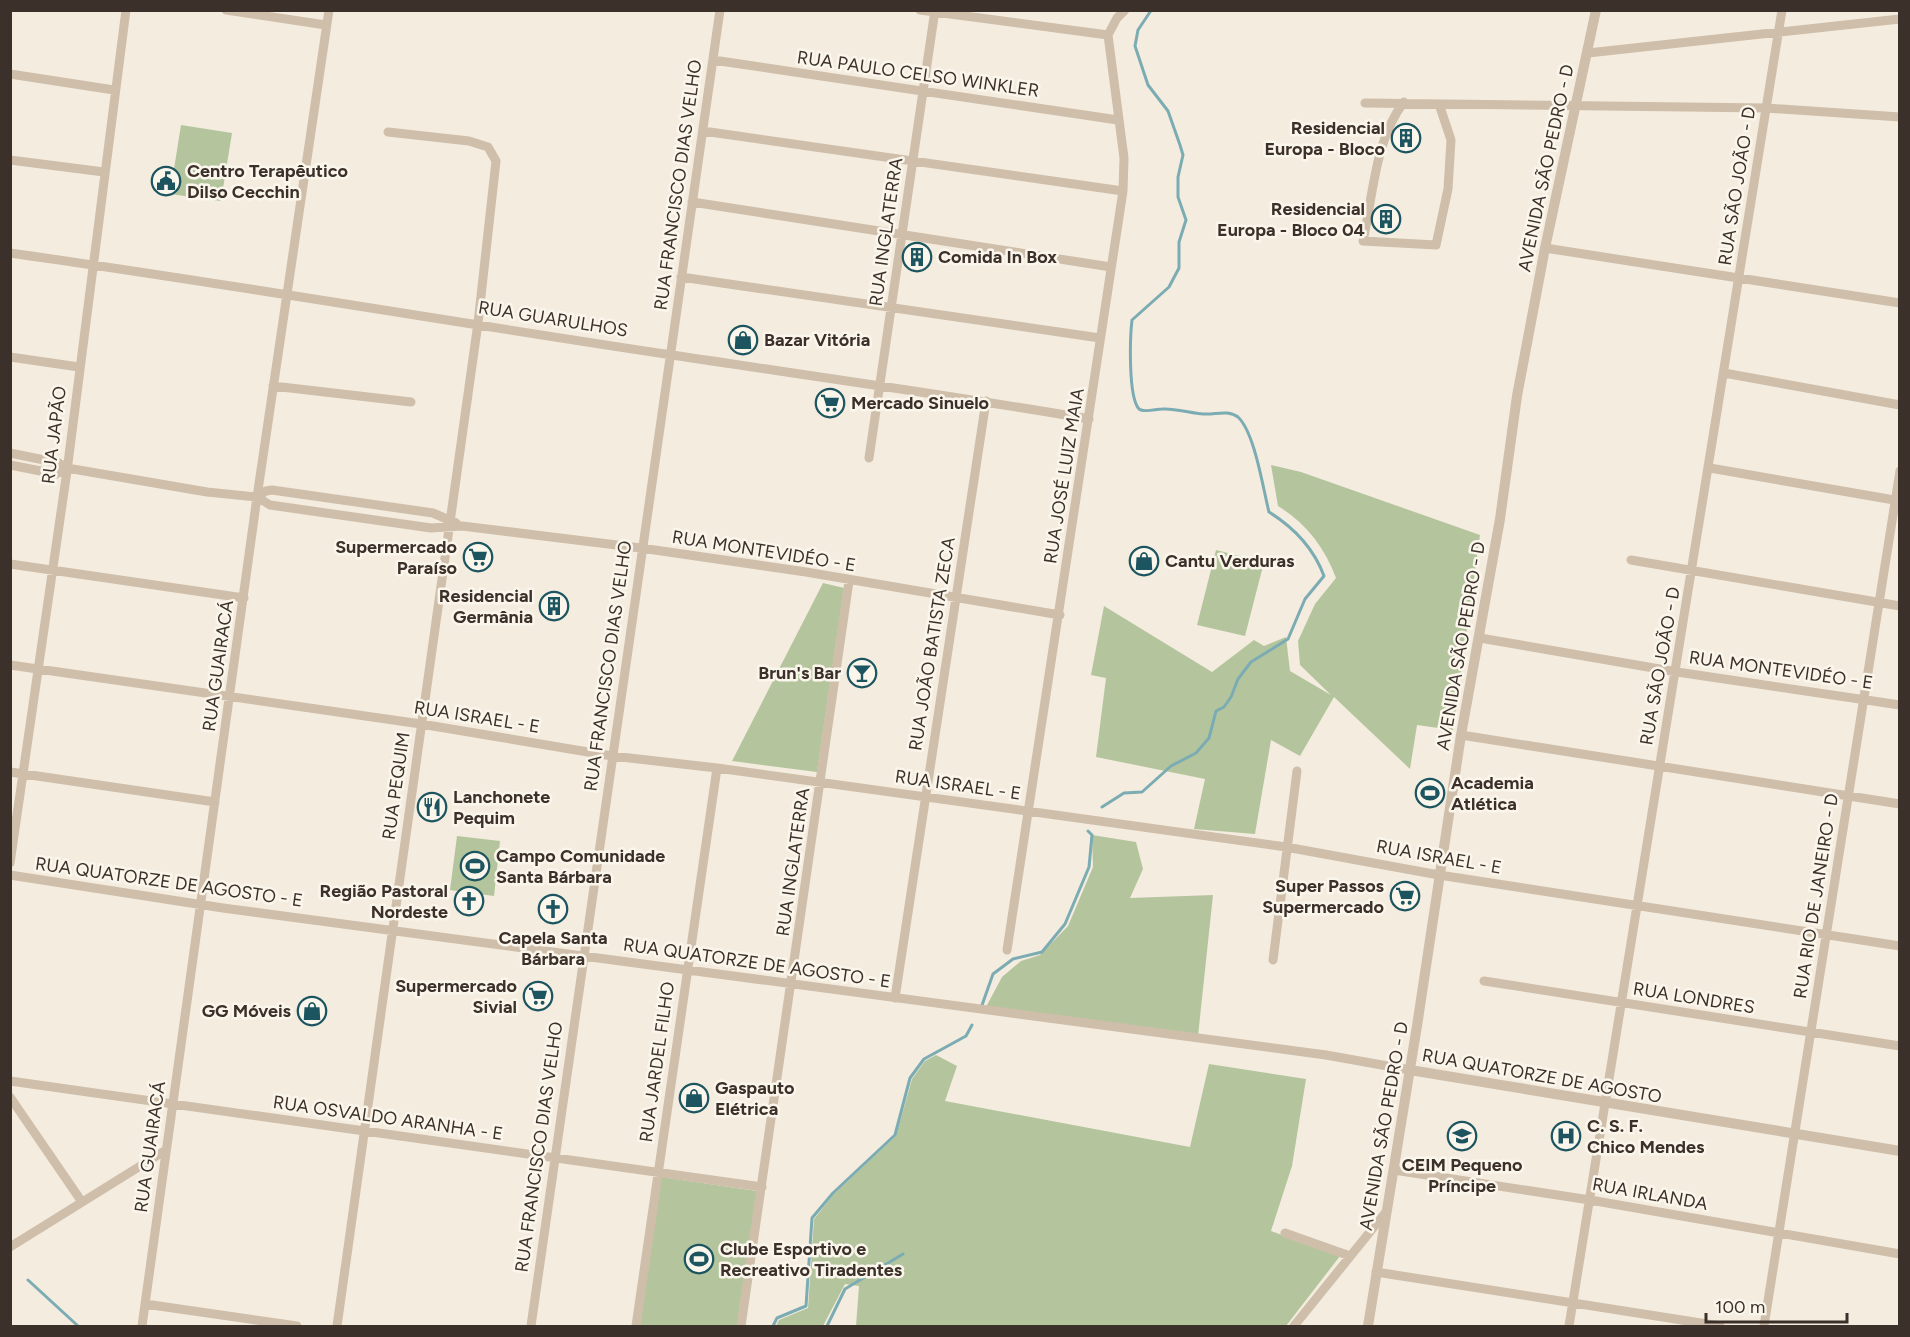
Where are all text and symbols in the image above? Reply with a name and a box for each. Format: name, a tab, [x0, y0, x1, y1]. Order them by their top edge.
street label: RUA PAULO CELSO WINKLER	[796, 46, 1040, 102]
street label: RUA FRANCISCO DIAS VELHO	[649, 58, 707, 312]
street label: AVENIDA SÃO PEDRO - D	[1513, 62, 1579, 274]
street label: RUA SÃO JOÃO - D	[1714, 105, 1760, 267]
place label: Residencial Europa - Bloco	[1264, 117, 1385, 160]
building icon: Residencial Europa - Bloco	[1390, 122, 1422, 154]
street label: RUA INGLATERRA	[865, 156, 907, 308]
place label: Centro Terapêutico Dilso Cecchin	[187, 160, 348, 203]
public building icon: Centro Terapêutico Dilso Cecchin	[150, 165, 182, 197]
place label: Residencial Europa - Bloco 04	[1217, 198, 1365, 241]
building icon: Residencial Europa - Bloco 04	[1370, 203, 1402, 235]
building icon: Comida In Box	[901, 241, 933, 273]
place label: Comida In Box	[938, 246, 1057, 268]
street label: RUA GUARULHOS	[477, 296, 629, 342]
shop icon: Bazar Vitória	[727, 324, 759, 356]
place label: Bazar Vitória	[764, 329, 870, 351]
street label: RUA JAPÃO	[37, 385, 71, 485]
supermarket icon: Mercado Sinuelo	[814, 387, 846, 419]
street label: RUA JOSÉ LUIZ MAIA	[1039, 387, 1089, 565]
place label: Mercado Sinuelo	[851, 392, 989, 414]
street label: RUA MONTEVIDÉO - E	[671, 526, 857, 576]
place label: Supermercado Paraíso	[335, 536, 457, 579]
street label: RUA JOÃO BATISTA ZECA	[904, 536, 960, 752]
street label: RUA FRANCISCO DIAS VELHO	[579, 539, 637, 793]
street label: AVENIDA SÃO PEDRO - D	[1432, 540, 1490, 752]
supermarket icon: Supermercado Paraíso	[462, 541, 494, 573]
shop icon: Cantu Verduras	[1128, 545, 1160, 577]
place label: Cantu Verduras	[1165, 550, 1295, 572]
place label: Residencial Germânia	[439, 585, 533, 628]
street label: RUA SÃO JOÃO - D	[1635, 585, 1685, 747]
building icon: Residencial Germânia	[538, 590, 570, 622]
street label: RUA GUAIRACÁ	[198, 599, 238, 733]
street label: RUA MONTEVIDÉO - E	[1687, 646, 1875, 694]
bar icon: Brun's Bar	[846, 657, 878, 689]
place label: Brun's Bar	[758, 662, 841, 684]
street label: RUA ISRAEL - E	[413, 696, 541, 738]
street label: RUA PEQUIM	[378, 731, 414, 841]
street label: RUA ISRAEL - E	[894, 765, 1022, 805]
place label: Academia Atlética	[1451, 772, 1534, 815]
sports icon: Academia Atlética	[1414, 777, 1446, 809]
place label: Lanchonete Pequim	[453, 786, 550, 829]
street label: RUA INGLATERRA	[772, 786, 814, 938]
restaurant icon: Lanchonete Pequim	[416, 791, 448, 823]
street label: RUA RIO DE JANEIRO - D	[1789, 792, 1843, 1000]
street label: RUA ISRAEL - E	[1375, 835, 1503, 879]
place label: Campo Comunidade Santa Bárbara	[496, 845, 665, 888]
sports icon: Campo Comunidade Santa Bárbara	[459, 850, 491, 882]
street label: RUA QUATORZE DE AGOSTO - E	[34, 852, 304, 912]
place label: Super Passos Supermercado	[1262, 875, 1385, 918]
place label: Região Pastoral Nordeste	[320, 880, 448, 923]
supermarket icon: Super Passos Supermercado	[1389, 880, 1421, 912]
church icon: Região Pastoral Nordeste	[453, 885, 485, 917]
church icon: Capela Santa Bárbara	[537, 893, 569, 925]
place label: Capela Santa Bárbara	[498, 927, 608, 970]
street label: RUA QUATORZE DE AGOSTO - E	[622, 933, 892, 993]
place label: Supermercado Sivial	[395, 975, 517, 1018]
street label: RUA LONDRES	[1632, 978, 1756, 1018]
supermarket icon: Supermercado Sivial	[522, 980, 554, 1012]
street label: RUA JARDEL FILHO	[635, 980, 679, 1144]
shop icon: GG Móveis	[296, 995, 328, 1027]
place label: GG Móveis	[202, 1000, 292, 1022]
street label: RUA FRANCISCO DIAS VELHO	[510, 1020, 568, 1274]
street label: AVENIDA SÃO PEDRO - D	[1355, 1020, 1413, 1232]
street label: RUA QUATORZE DE AGOSTO	[1420, 1044, 1664, 1108]
place label: Gaspauto Elétrica	[715, 1077, 795, 1120]
street label: RUA GUAIRACÁ	[130, 1080, 170, 1214]
shop icon: Gaspauto Elétrica	[678, 1082, 710, 1114]
street label: RUA OSVALDO ARANHA - E	[272, 1091, 504, 1145]
place label: C. S. F. Chico Mendes	[1587, 1115, 1705, 1158]
school or university icon: CEIM Pequeno Príncipe	[1446, 1120, 1478, 1152]
hospital icon: C. S. F. Chico Mendes	[1550, 1120, 1582, 1152]
place label: CEIM Pequeno Príncipe	[1402, 1154, 1522, 1197]
street label: RUA IRLANDA	[1591, 1173, 1709, 1215]
place label: Clube Esportivo e Recreativo Tiradentes	[720, 1238, 903, 1281]
sports icon: Clube Esportivo e Recreativo Tiradentes	[683, 1243, 715, 1275]
scale bar	[1706, 1286, 1847, 1324]
text: 100 m	[1715, 1296, 1765, 1318]

